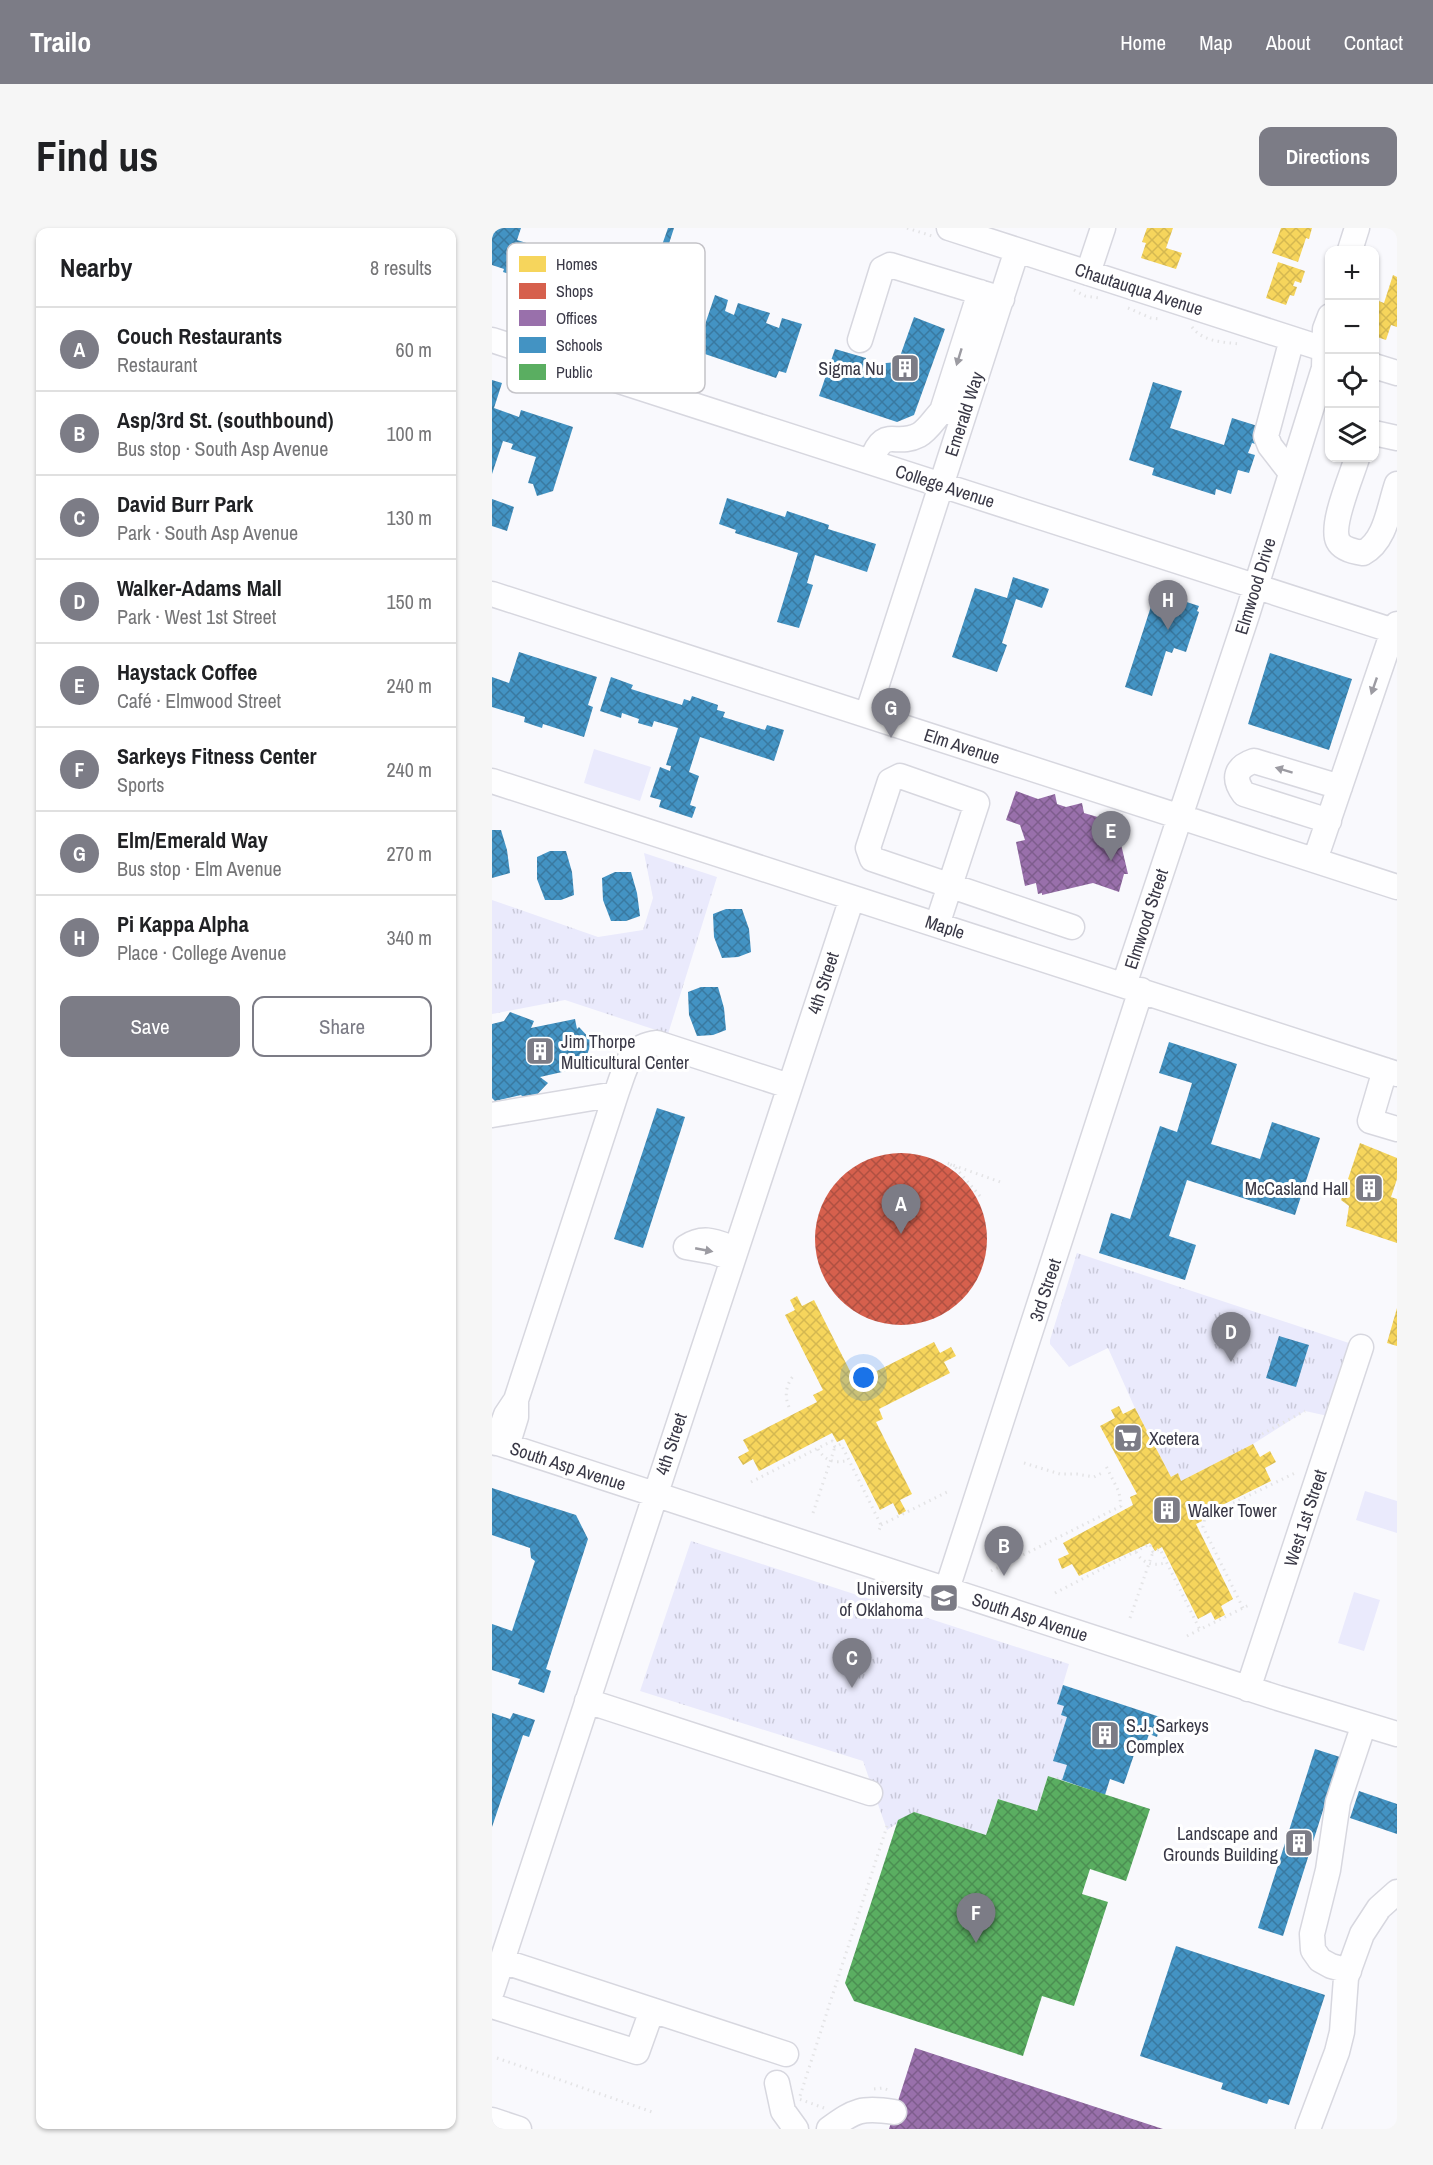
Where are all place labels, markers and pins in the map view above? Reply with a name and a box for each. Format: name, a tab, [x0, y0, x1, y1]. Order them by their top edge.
building icon: Sigma Nu	[889, 352, 921, 384]
place label: Sigma Nu	[818, 356, 884, 381]
pin: H	[1148, 580, 1188, 630]
pin: G	[872, 688, 910, 738]
pin: E	[1092, 812, 1130, 861]
place label: Jim Thorpe Multicultural Center	[561, 1029, 689, 1075]
building icon: Jim Thorpe Multicultural Center	[524, 1035, 556, 1067]
building icon: McCasland Hall	[1353, 1172, 1385, 1204]
place label: McCasland Hall	[1245, 1176, 1348, 1201]
pin: A	[882, 1184, 920, 1234]
pin: D	[1212, 1312, 1250, 1362]
supermarket icon: Xcetera	[1112, 1422, 1144, 1454]
place label: Xcetera	[1149, 1426, 1200, 1451]
building icon: Walker Tower	[1151, 1494, 1183, 1526]
place label: Walker Tower	[1188, 1498, 1277, 1523]
pin: B	[984, 1526, 1024, 1576]
place label: University of Oklahoma	[839, 1576, 924, 1622]
school or university icon: University of Oklahoma	[928, 1582, 960, 1614]
pin: C	[832, 1638, 872, 1688]
place label: S.J. Sarkeys Complex	[1126, 1713, 1209, 1759]
building icon: S.J. Sarkeys Complex	[1089, 1719, 1121, 1751]
place label: Landscape and Grounds Building	[1163, 1821, 1279, 1867]
building icon: Landscape and Grounds Building	[1283, 1827, 1315, 1859]
pin: F	[956, 1894, 996, 1943]

